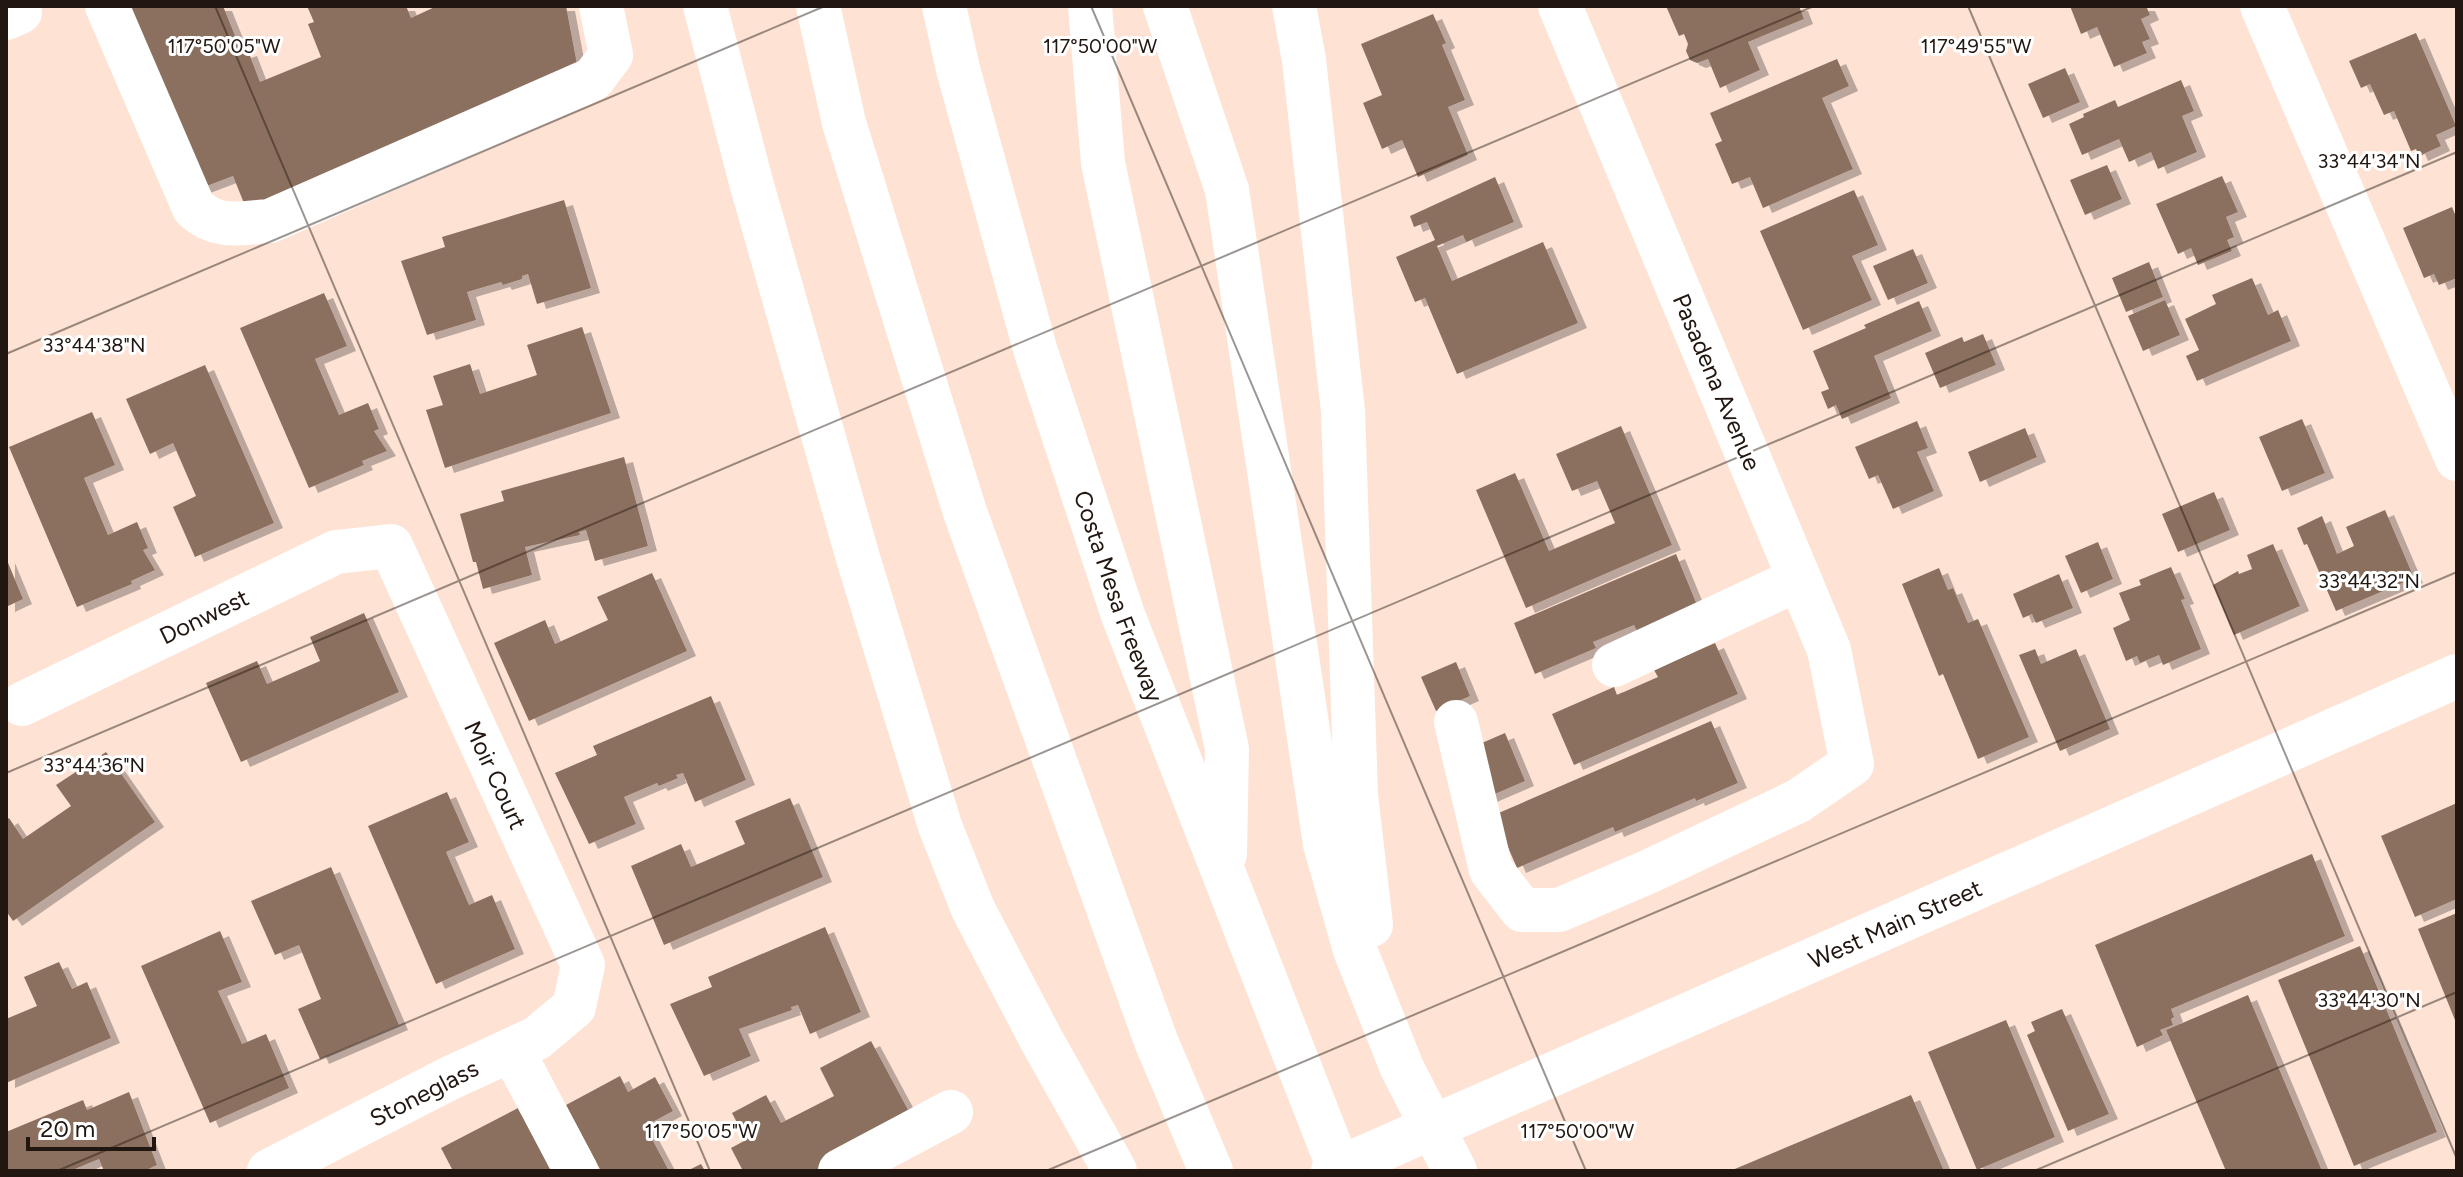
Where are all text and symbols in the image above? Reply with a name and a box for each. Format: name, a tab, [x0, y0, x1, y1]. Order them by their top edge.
text: 117°50'05"W	[168, 34, 280, 58]
text: 117°50'00"W	[1043, 34, 1157, 58]
text: 117°49'55"W	[1921, 34, 2031, 58]
text: 33°44'34"N	[2317, 149, 2421, 173]
street label: Pasadena Avenue	[1667, 289, 1767, 475]
text: 33°44'38"N	[42, 333, 146, 357]
street label: Costa Mesa Freeway	[1068, 487, 1170, 706]
text: 33°44'32"N	[2318, 569, 2420, 593]
street label: Donwest	[154, 582, 253, 650]
street label: Moir Court	[459, 716, 533, 834]
text: 33°44'36"N	[43, 753, 145, 777]
street label: West Main Street	[1804, 873, 1986, 974]
text: 33°44'30"N	[2317, 988, 2421, 1012]
street label: Stoneglass	[365, 1053, 483, 1133]
scale bar	[28, 1101, 154, 1151]
text: 20 m	[40, 1114, 95, 1143]
text: 117°50'05"W	[645, 1119, 757, 1143]
text: 117°50'00"W	[1520, 1119, 1634, 1143]

